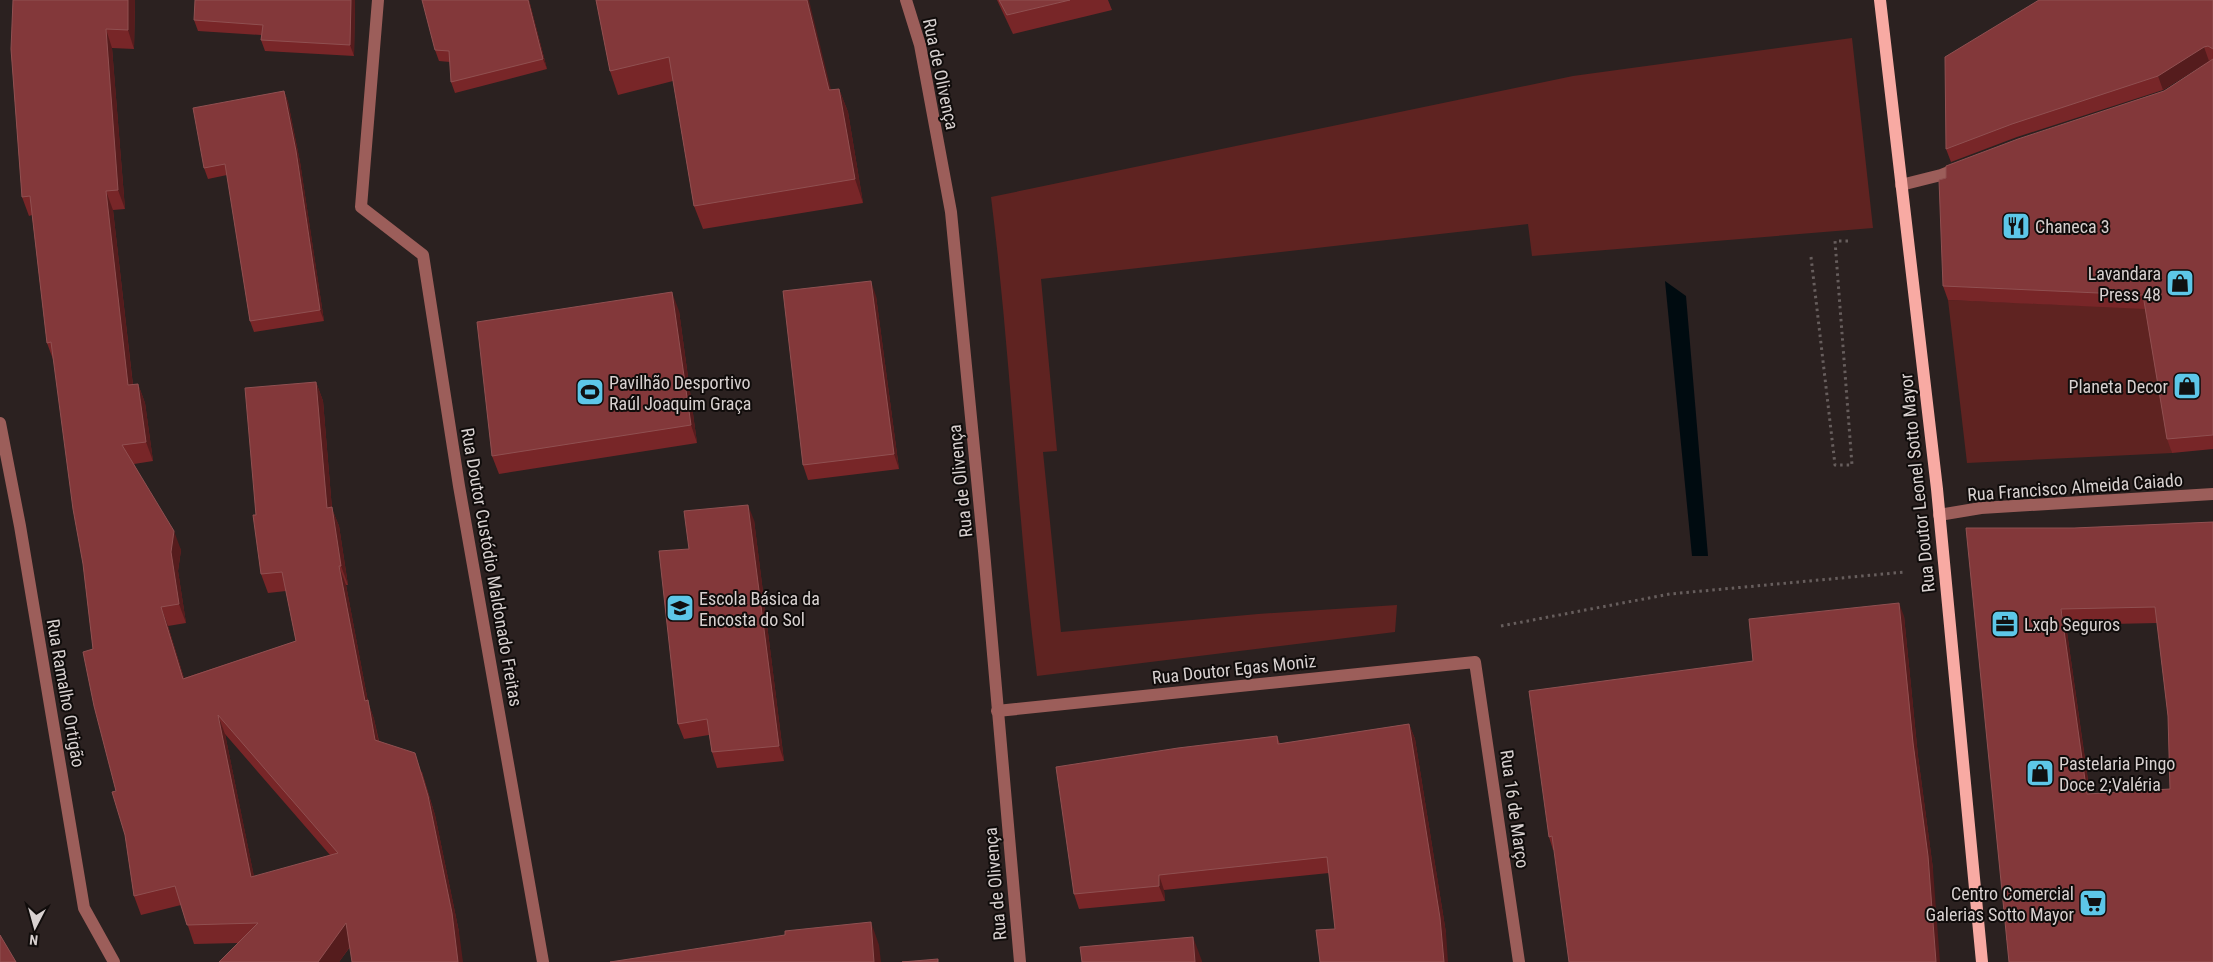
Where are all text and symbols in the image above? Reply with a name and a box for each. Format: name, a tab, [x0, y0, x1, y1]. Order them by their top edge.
street label: Rua de Olivença	[919, 16, 963, 132]
restaurant icon: Chaneca 3	[2001, 211, 2031, 241]
place label: Chaneca 3	[2035, 216, 2110, 237]
place label: Lavandara Press 48	[2088, 263, 2161, 305]
shop icon: Lavandara Press 48	[2165, 268, 2195, 298]
shop icon: Planeta Decor	[2172, 371, 2202, 401]
place label: Pavilhão Desportivo Raúl Joaquim Graça	[609, 372, 751, 414]
street label: Rua Doutor Leonel Sotto Mayor	[1895, 372, 1939, 594]
place label: Planeta Decor	[2068, 376, 2169, 397]
sports icon: Pavilhão Desportivo Raúl Joaquim Graça	[575, 377, 605, 407]
street label: Rua de Olivença	[944, 424, 976, 538]
street label: Rua Doutor Custódio Maldonado Freitas	[457, 426, 527, 708]
street label: Rua Francisco Almeida Caiado	[1967, 469, 2183, 505]
place label: Escola Básica da Encosta do Sol	[699, 588, 820, 630]
school or university icon: Escola Básica da Encosta do Sol	[665, 593, 695, 623]
office icon: Lxqb Seguros	[1990, 609, 2020, 639]
place label: Lxqb Seguros	[2024, 614, 2120, 635]
street label: Rua Ramalho Ortigão	[43, 617, 89, 769]
street label: Rua Doutor Egas Moniz	[1151, 650, 1317, 688]
street label: Rua 16 de Março	[1496, 748, 1534, 870]
place label: Pastelaria Pingo Doce 2;Valéria	[2059, 753, 2175, 795]
shop icon: Pastelaria Pingo Doce 2;Valéria	[2025, 758, 2055, 788]
street label: Rua de Olivença	[980, 827, 1010, 941]
place label: Centro Comercial Galerias Sotto Mayor	[1926, 883, 2075, 925]
supermarket icon: Centro Comercial Galerias Sotto Mayor	[2078, 888, 2108, 918]
north arrow	[10, 902, 60, 952]
text: N	[29, 932, 39, 948]

